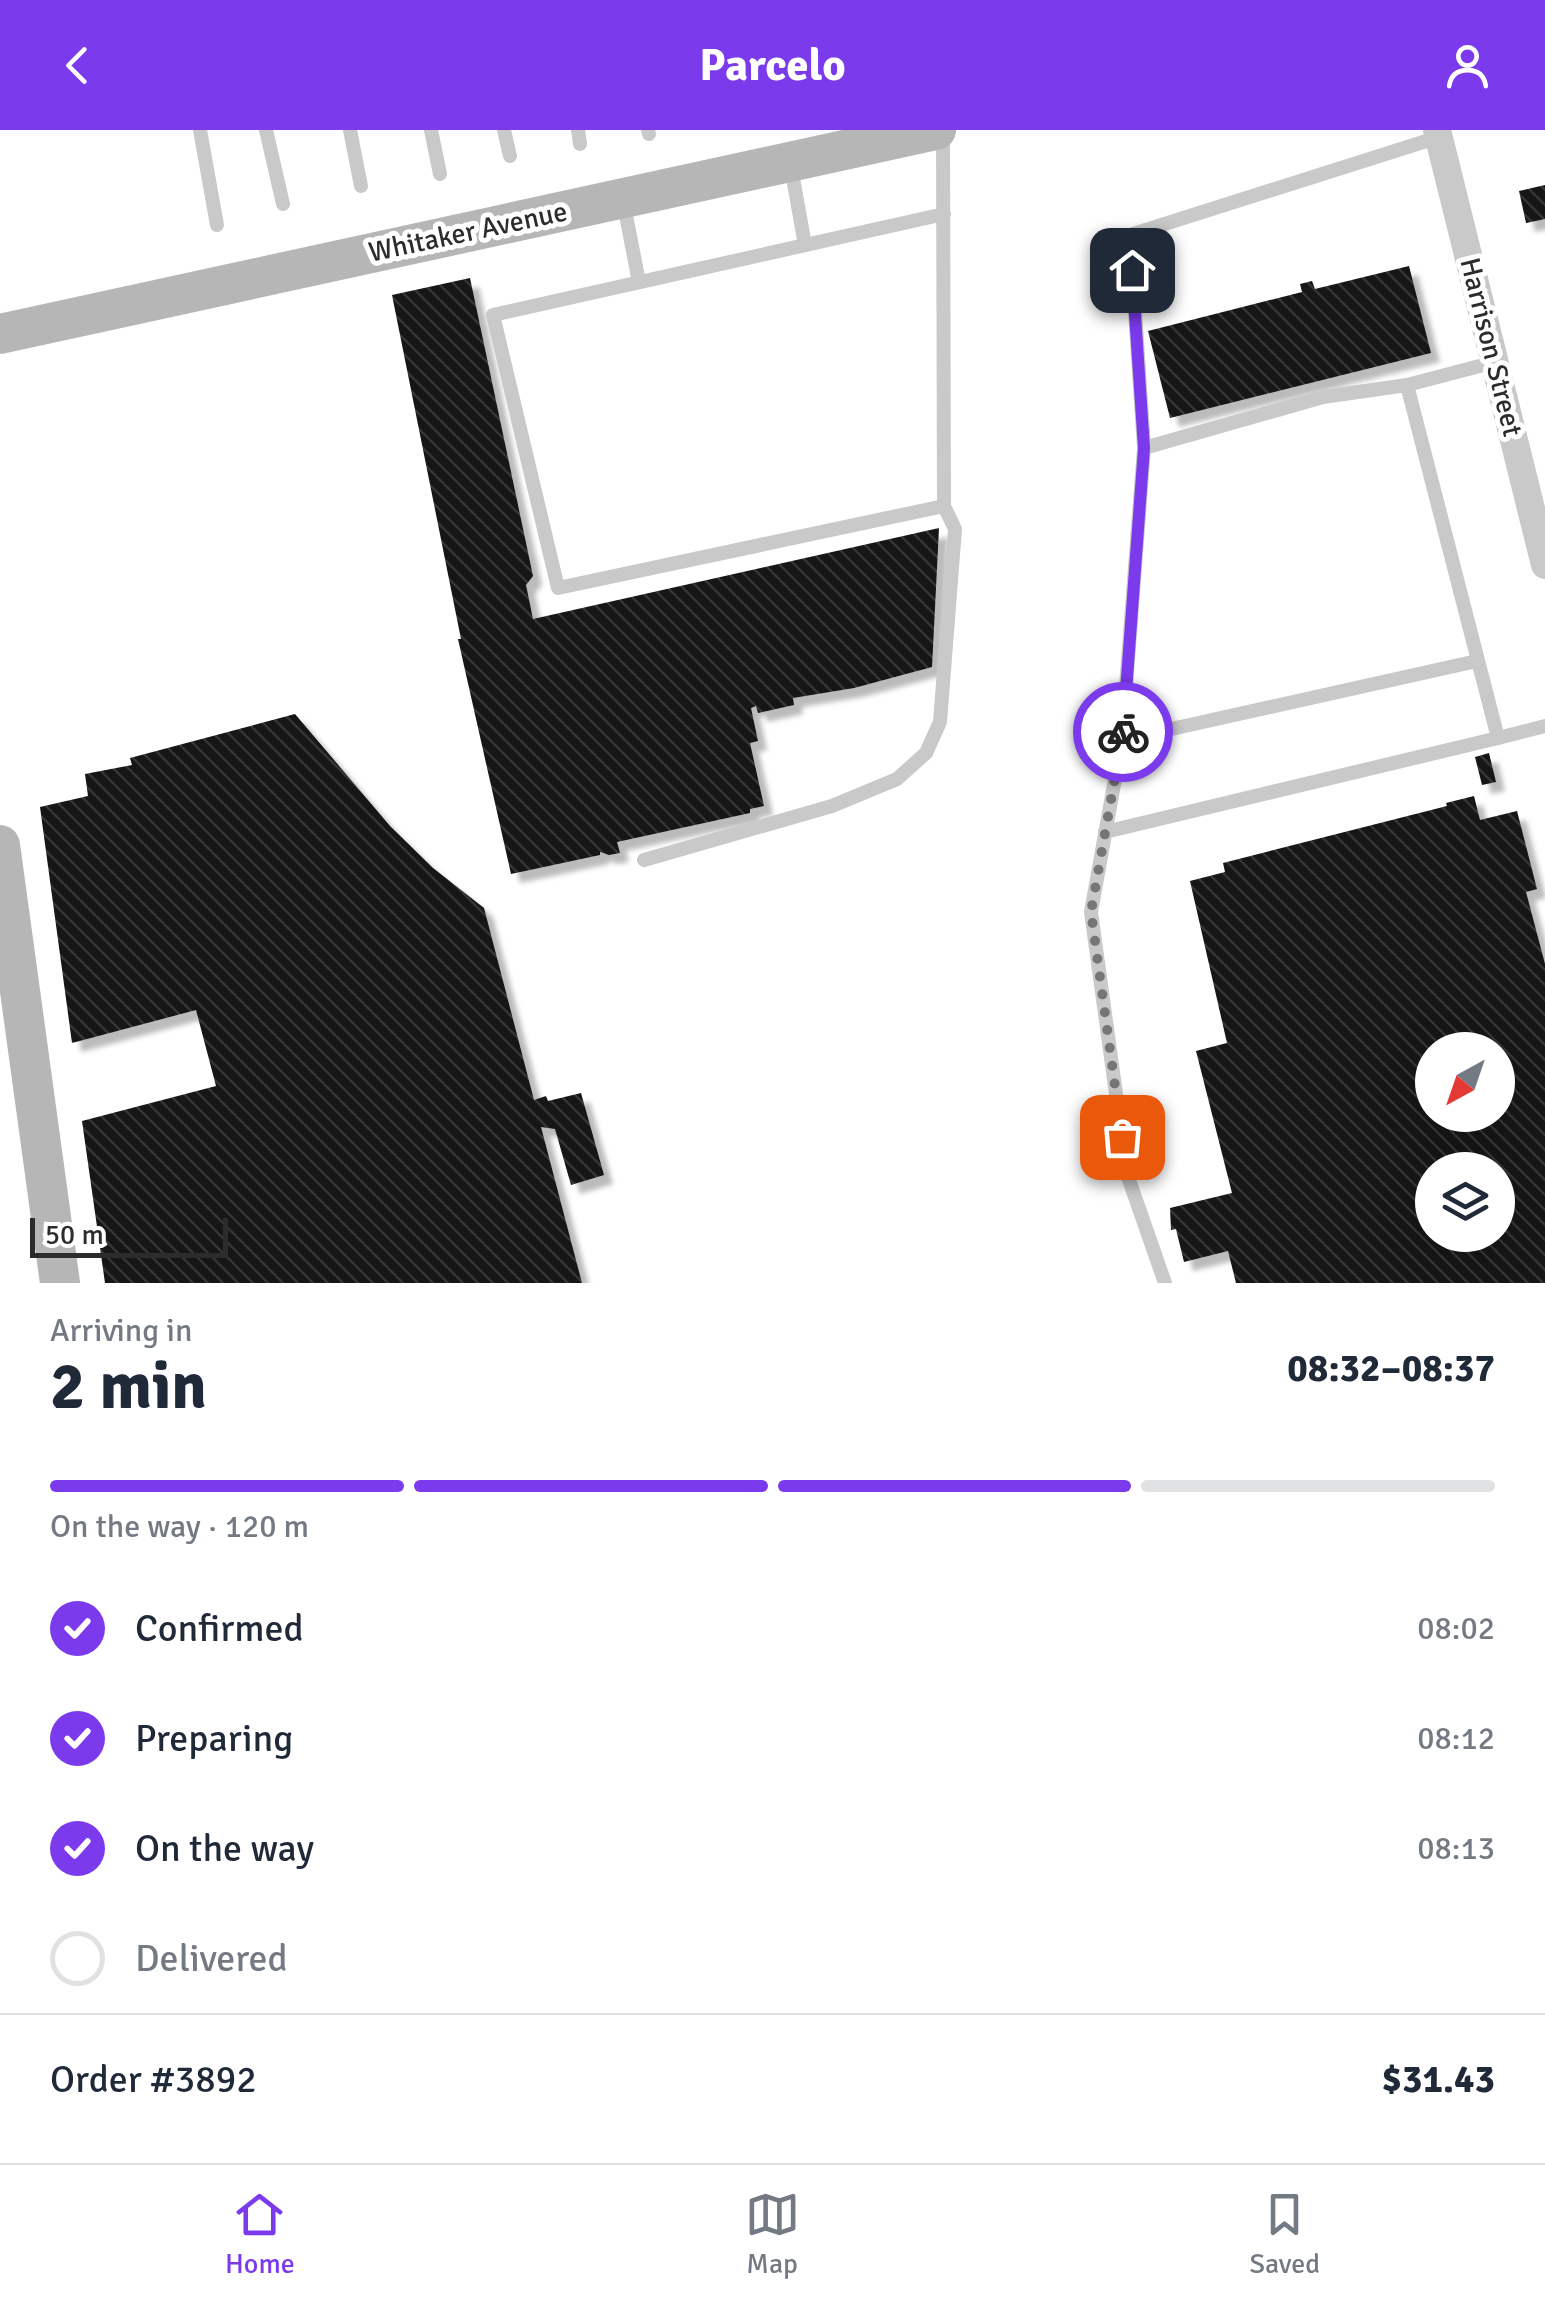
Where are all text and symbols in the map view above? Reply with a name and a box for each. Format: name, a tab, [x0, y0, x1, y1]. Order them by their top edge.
icon: back	[50, 38, 105, 93]
text: Parcelo	[699, 38, 846, 93]
icon: person	[1440, 38, 1495, 93]
street label: Whitaker Avenue	[366, 194, 570, 270]
pin	[1090, 228, 1175, 313]
icon: home	[1105, 243, 1160, 298]
street label: Harrison Street	[1452, 254, 1530, 440]
courier	[1073, 682, 1173, 782]
icon: bike	[1096, 705, 1151, 760]
north arrow	[1415, 1032, 1515, 1132]
map controls	[1415, 1032, 1515, 1252]
pin	[1080, 1095, 1165, 1180]
icon: bag	[1095, 1110, 1150, 1165]
button: layers	[1415, 1152, 1515, 1252]
scale bar	[30, 1213, 228, 1258]
text: 50 m	[45, 1218, 104, 1252]
text: Arriving in	[50, 1311, 192, 1350]
text: 08:32–08:37	[1287, 1345, 1495, 1392]
text: 2 min	[50, 1347, 207, 1427]
text: On the way · 120 m	[50, 1507, 309, 1546]
icon: check	[50, 1601, 105, 1656]
text: Confirmed	[135, 1605, 304, 1652]
text: 08:02	[1417, 1609, 1495, 1648]
icon: check	[50, 1711, 105, 1766]
text: Preparing	[135, 1715, 293, 1762]
text: 08:12	[1417, 1719, 1495, 1758]
icon: check	[50, 1821, 105, 1876]
text: On the way	[135, 1825, 314, 1872]
text: 08:13	[1417, 1829, 1495, 1868]
text: Delivered	[135, 1935, 288, 1982]
text: Order #3892	[50, 2056, 257, 2103]
text: $31.43	[1382, 2056, 1495, 2103]
tab: Home	[225, 2187, 295, 2281]
tab: Map	[745, 2187, 800, 2281]
tab: Saved	[1250, 2187, 1320, 2281]

